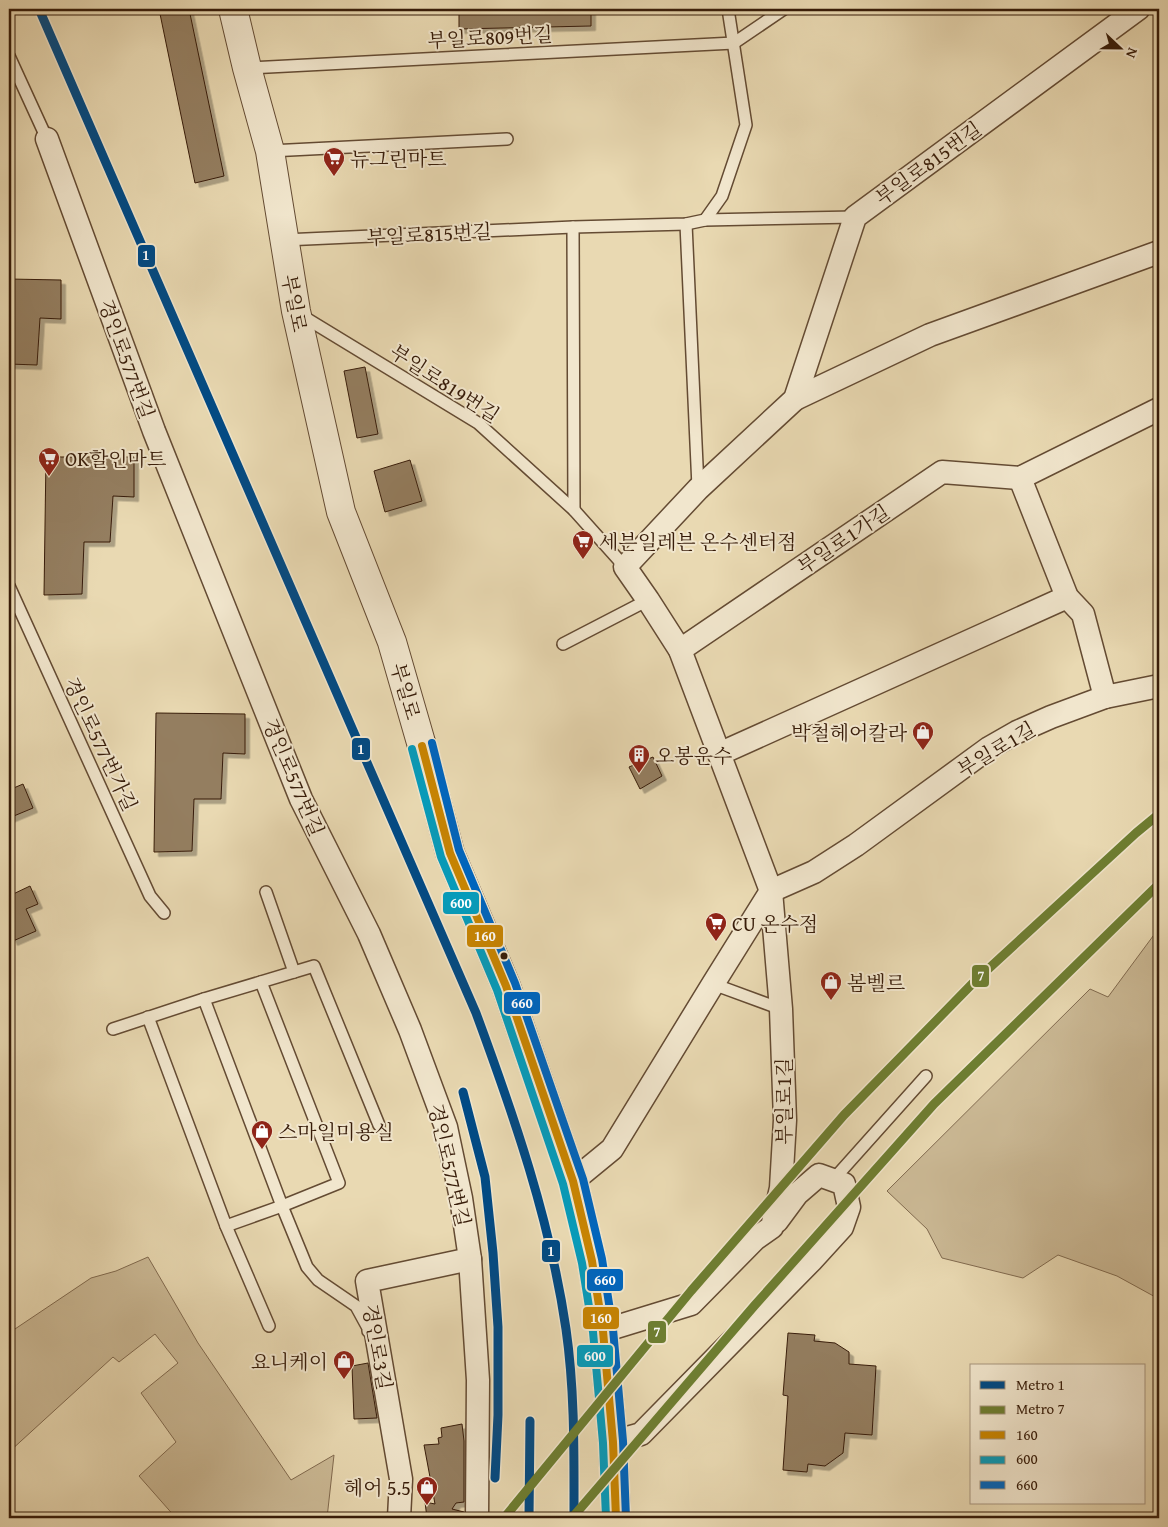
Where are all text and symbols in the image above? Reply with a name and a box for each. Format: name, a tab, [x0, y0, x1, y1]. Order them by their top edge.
street label: 부일로809번길	[427, 19, 553, 55]
north arrow	[1096, 22, 1146, 72]
text: N	[1121, 45, 1143, 62]
street label: 부일로815번길	[869, 114, 987, 212]
place label: 뉴그린마트	[350, 144, 447, 173]
supermarket icon: 뉴그린마트	[322, 146, 346, 177]
street label: 부일로815번길	[366, 216, 492, 252]
line badge: 1	[137, 244, 156, 268]
text: 1	[142, 245, 150, 265]
street label: 부일로	[275, 272, 315, 334]
street label: 경인로577번길	[92, 295, 162, 423]
street label: 부일로819번길	[384, 337, 506, 429]
place label: OK할인마트	[65, 444, 166, 473]
supermarket icon: OK할인마트	[37, 446, 61, 477]
street label: 부일로1가길	[791, 497, 895, 581]
place label: 세븐일레븐 온수센터점	[599, 527, 797, 556]
supermarket icon: 세븐일레븐 온수센터점	[571, 529, 595, 560]
street label: 부일로	[384, 659, 428, 723]
street label: 경인로577번가길	[57, 672, 145, 816]
street label: 경인로577번길	[256, 714, 332, 840]
street label: 부일로1길	[951, 714, 1041, 784]
place label: 박철헤어칼라	[791, 718, 908, 747]
shop icon: 박철헤어칼라	[911, 720, 935, 751]
line badge: 1	[351, 737, 371, 761]
text: 1	[357, 739, 365, 759]
place label: 오봉운수	[655, 741, 732, 770]
building icon: 오봉운수	[627, 743, 651, 774]
line badge: 600	[442, 891, 480, 915]
text: 600	[450, 893, 472, 913]
place label: CU 온수점	[732, 909, 818, 938]
supermarket icon: CU 온수점	[704, 911, 728, 942]
line badge: 160	[466, 924, 504, 948]
text: 160	[474, 926, 496, 946]
unlabelled marker	[499, 951, 509, 961]
line badge: 7	[971, 964, 990, 988]
text: 7	[977, 966, 985, 986]
place label: 봄벨르	[847, 968, 906, 997]
shop icon: 봄벨르	[819, 970, 843, 1001]
line badge: 660	[503, 991, 541, 1015]
text: 660	[511, 993, 533, 1013]
street label: 부일로1길	[769, 1058, 798, 1144]
street label: 경인로577번길	[422, 1101, 478, 1229]
place label: 스마일미용실	[278, 1117, 394, 1146]
shop icon: 스마일미용실	[250, 1119, 274, 1150]
line badge: 1	[541, 1239, 561, 1263]
text: 1	[547, 1241, 555, 1261]
line badge: 660	[586, 1268, 624, 1292]
text: 660	[594, 1270, 616, 1290]
street label: 경인로3길	[356, 1302, 400, 1392]
line badge: 160	[582, 1306, 620, 1330]
text: 160	[590, 1308, 612, 1328]
line badge: 7	[647, 1320, 667, 1344]
text: 7	[653, 1322, 661, 1342]
line badge: 600	[576, 1344, 614, 1368]
text: 600	[584, 1346, 606, 1366]
place label: 요니케이	[251, 1347, 328, 1376]
shop icon: 요니케이	[332, 1349, 356, 1380]
legend	[970, 1364, 1146, 1504]
text: Metro 1	[1016, 1374, 1065, 1395]
text: Metro 7	[1016, 1398, 1065, 1419]
text: 160	[1016, 1424, 1038, 1445]
text: 600	[1016, 1448, 1038, 1469]
place label: 헤어 5.5	[344, 1473, 411, 1502]
text: 660	[1016, 1474, 1038, 1495]
shop icon: 헤어 5.5	[415, 1475, 439, 1506]

